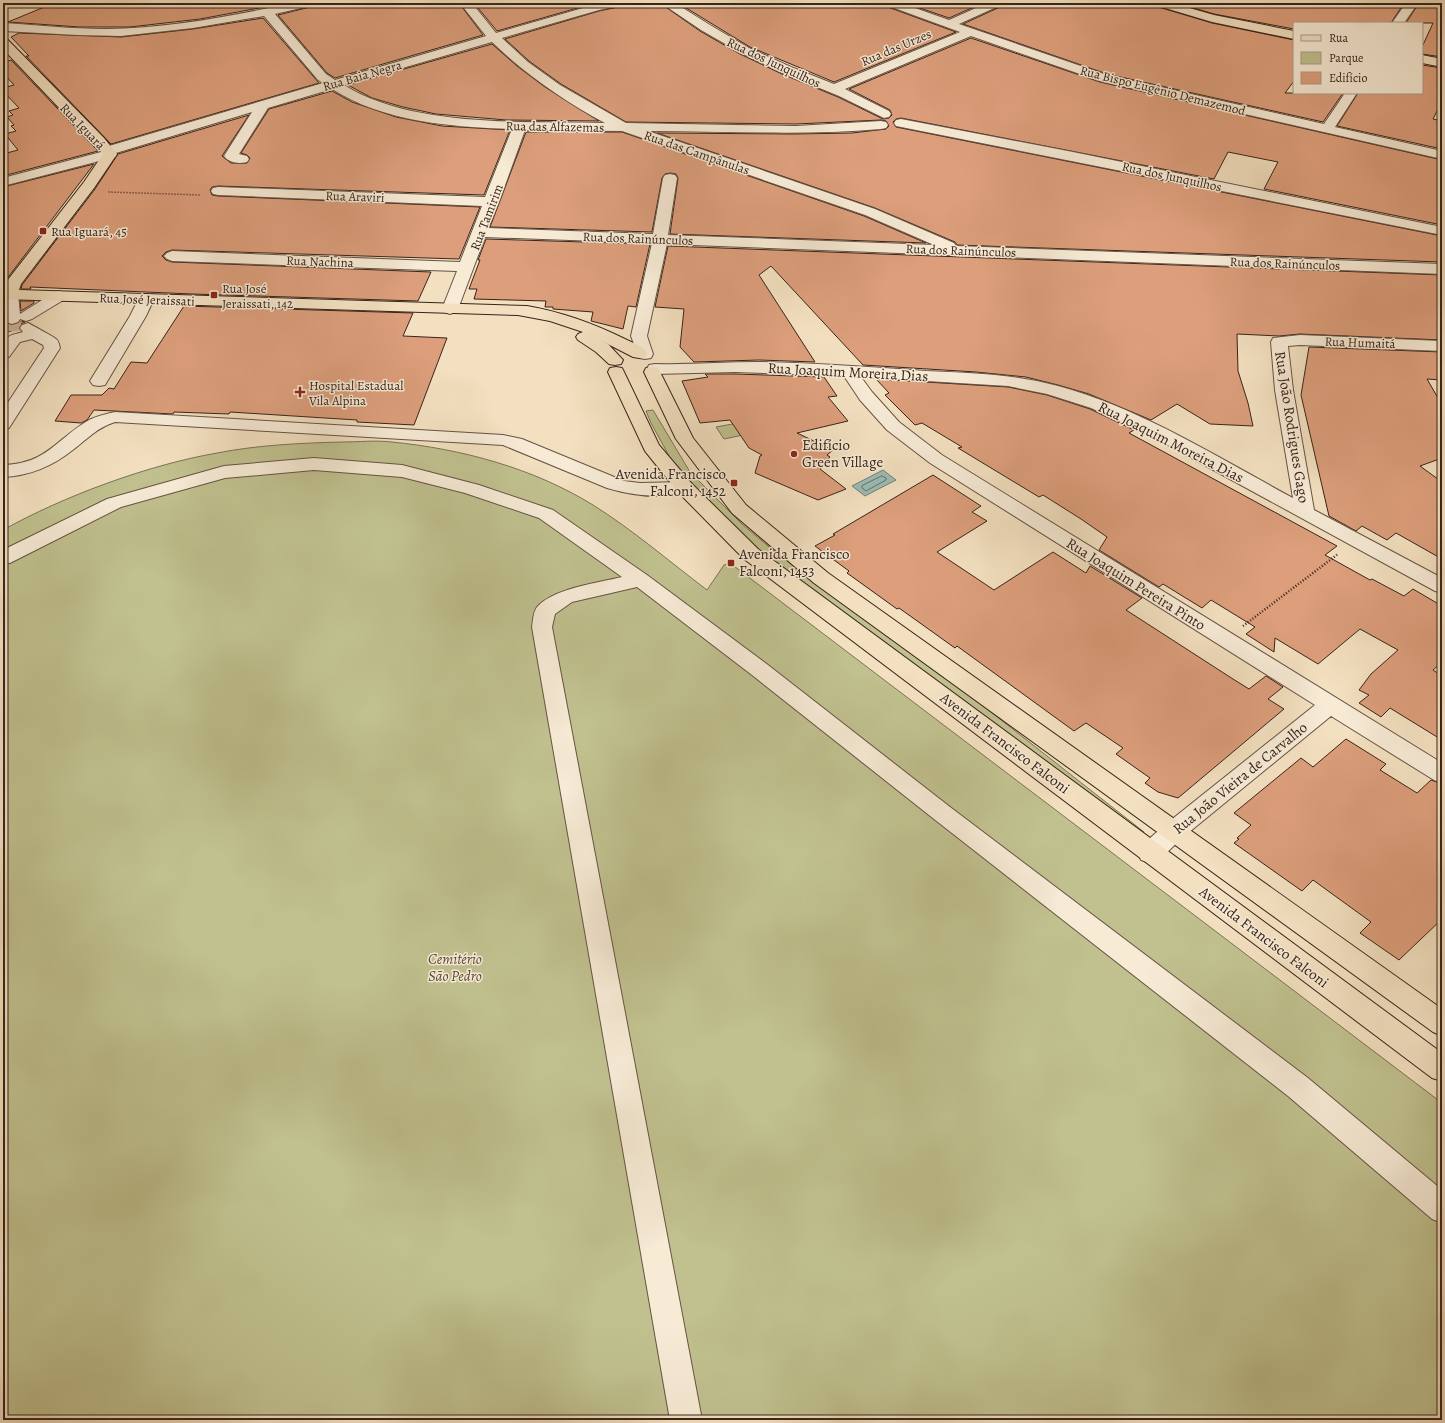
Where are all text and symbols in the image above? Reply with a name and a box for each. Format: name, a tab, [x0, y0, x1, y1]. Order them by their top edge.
legend	[1293, 22, 1423, 94]
street label: Rua das Urzes	[859, 25, 934, 70]
text: Rua	[1329, 30, 1348, 46]
street label: Rua dos Junquilhos	[724, 33, 823, 92]
text: Parque	[1329, 50, 1364, 66]
street label: Rua Baia Negra	[321, 56, 404, 95]
street label: Rua Bispo Eugênio Demazemod	[1078, 62, 1248, 119]
text: Edifício	[1329, 70, 1367, 86]
street label: Rua Iguará	[56, 100, 109, 153]
street label: Rua das Alfazemas	[506, 117, 604, 136]
street label: Rua das Campânulas	[642, 126, 752, 179]
street label: Rua dos Junquilhos	[1120, 158, 1223, 195]
street label: Rua Tamirim	[466, 181, 507, 253]
street label: Rua Araviri	[325, 187, 385, 206]
place label: Rua Iguará, 45	[51, 223, 127, 240]
marker: Rua Iguará, 45	[38, 226, 48, 236]
street label: Rua dos Rainúnculos	[582, 228, 694, 249]
street label: Rua dos Rainúnculos	[905, 240, 1017, 261]
street label: Rua Nachina	[286, 252, 354, 271]
street label: Rua dos Rainúnculos	[1229, 253, 1341, 274]
place label: Rua José Jeraissati, 142	[222, 280, 293, 312]
street label: Rua José Jeraissati	[99, 289, 195, 310]
marker: Rua José Jeraissati, 142	[209, 290, 219, 300]
street label: Rua Humaitá	[1324, 333, 1396, 352]
street label: Rua João Rodrigues Gago	[1270, 350, 1314, 504]
street label: Rua Joaquim Moreira Dias	[767, 358, 929, 386]
place label: Hospital Estadual Vila Alpina	[308, 377, 403, 409]
marker: Hospital Estadual Vila Alpina	[294, 386, 306, 398]
street label: Rua Joaquim Moreira Dias	[1095, 397, 1247, 487]
place label: Edifício Green Village	[802, 435, 884, 472]
marker: Edifício Green Village	[789, 449, 799, 459]
place label: Avenida Francisco Falconi, 1452	[615, 464, 726, 501]
marker: Avenida Francisco Falconi, 1452	[729, 478, 739, 488]
street label: Rua Joaquim Pereira Pinto	[1063, 533, 1209, 635]
place label: Avenida Francisco Falconi, 1453	[738, 544, 850, 581]
marker: Avenida Francisco Falconi, 1453	[726, 558, 736, 568]
street label: Avenida Francisco Falconi	[935, 687, 1074, 798]
street label: Rua João Vieira de Carvalho	[1168, 717, 1312, 839]
street label: Avenida Francisco Falconi	[1194, 881, 1333, 992]
park label: Cemitério São Pedro	[428, 949, 482, 986]

